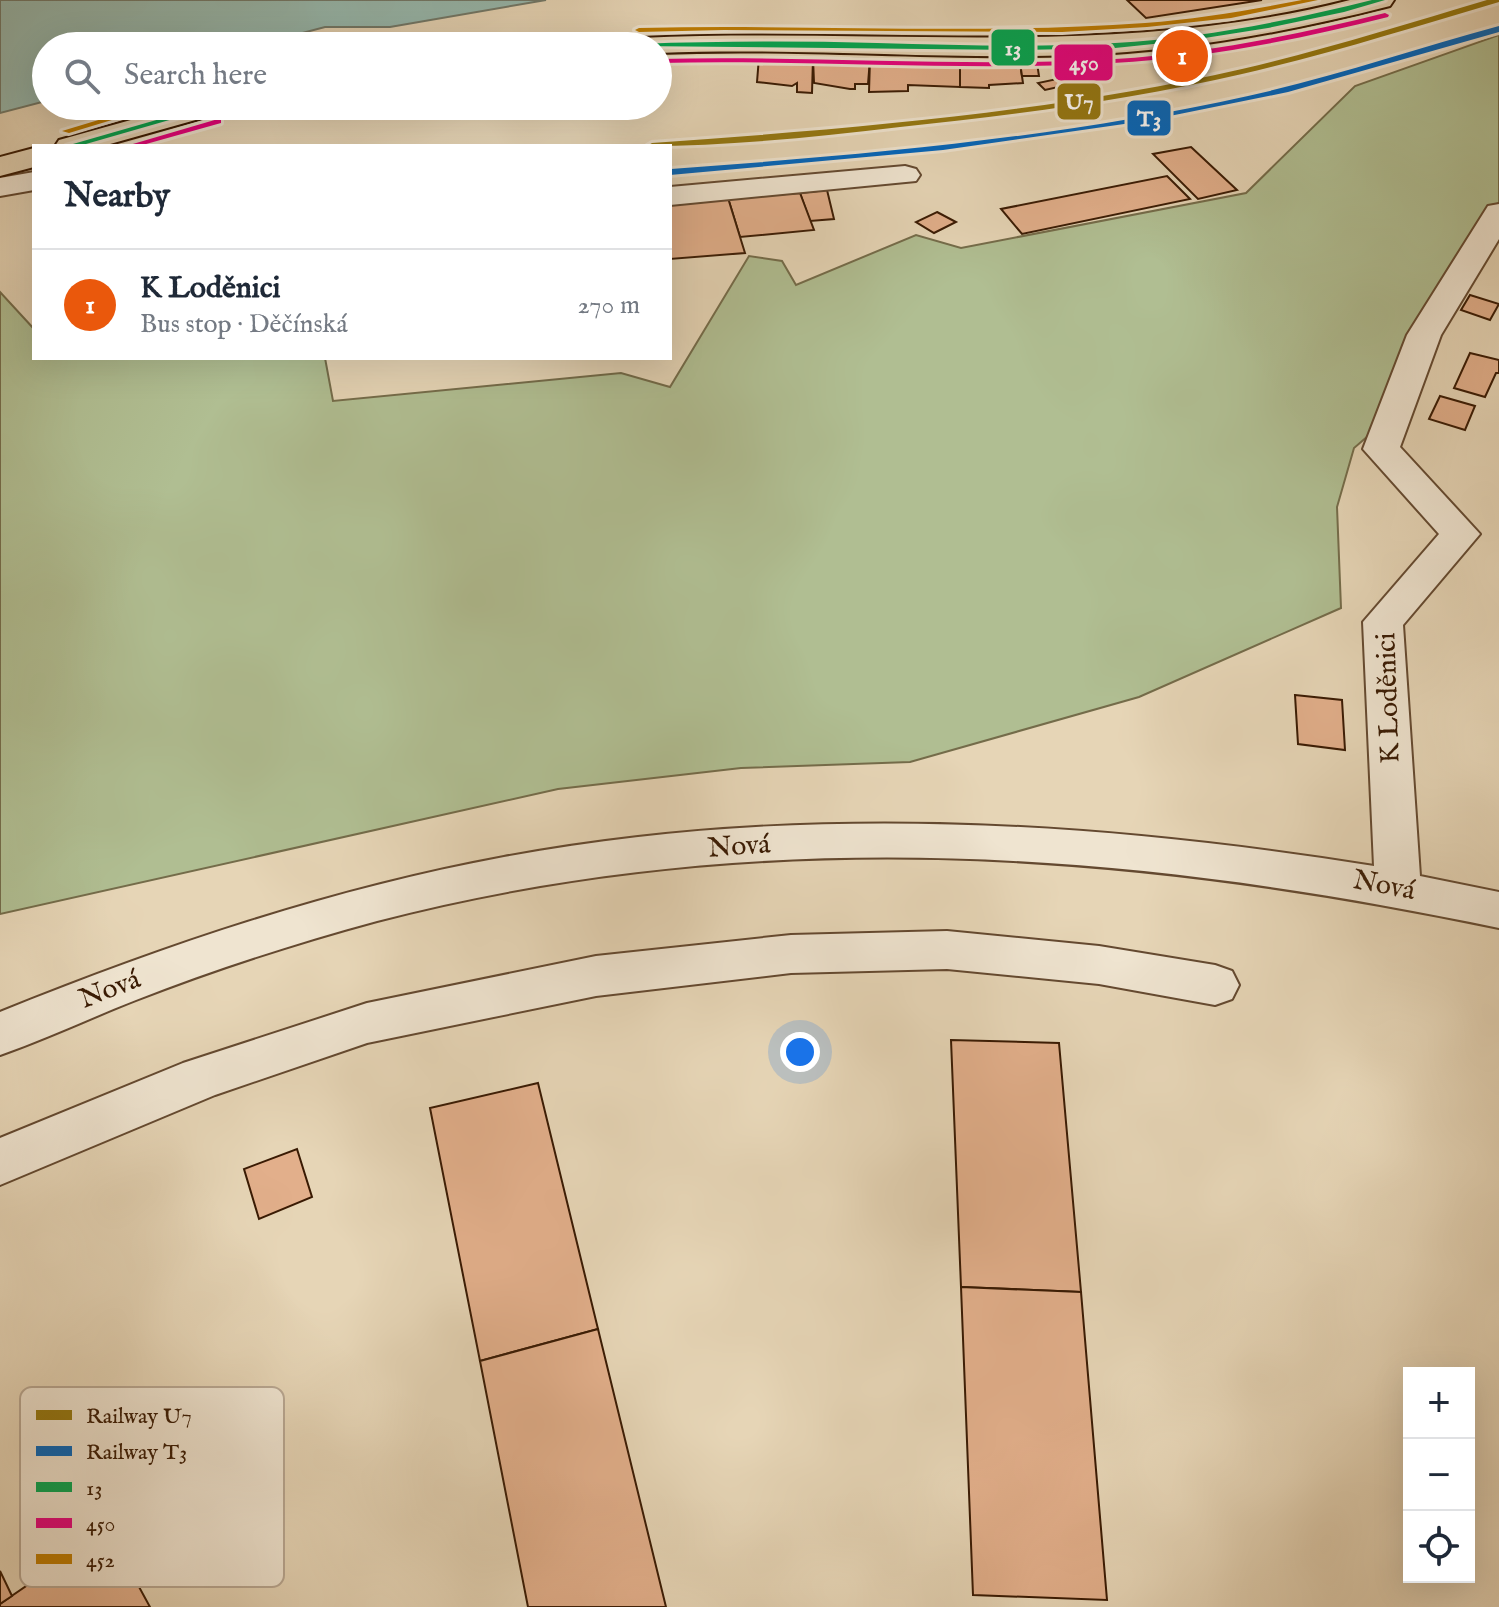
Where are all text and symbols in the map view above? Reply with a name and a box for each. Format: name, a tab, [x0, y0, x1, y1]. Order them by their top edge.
pin: 1	[1156, 26, 1208, 86]
line badge: 13	[990, 28, 1036, 67]
search box	[32, 32, 672, 120]
text: 13	[1005, 35, 1021, 63]
line badge: 450	[1053, 43, 1114, 82]
text: 450	[1069, 50, 1099, 78]
icon: search	[60, 54, 104, 98]
text: Search here	[124, 57, 267, 95]
line badge: U7	[1056, 82, 1102, 121]
text: U7	[1064, 89, 1093, 117]
line badge: T3	[1126, 99, 1172, 137]
text: T3	[1136, 106, 1161, 134]
text: Nearby	[64, 175, 170, 218]
text: K Loděnici	[140, 270, 281, 308]
text: 1	[85, 289, 95, 322]
text: 270 m	[577, 289, 640, 322]
text: Bus stop · Děčínská	[140, 308, 348, 341]
street label: K Loděnici	[1369, 632, 1409, 764]
street label: Nová	[707, 827, 772, 867]
street label: Nová	[1350, 863, 1419, 909]
street label: Nová	[74, 962, 146, 1018]
your location	[780, 1032, 820, 1072]
map controls	[1403, 1367, 1475, 1583]
button: +	[1403, 1367, 1475, 1439]
legend	[20, 1387, 284, 1587]
text: Railway U7	[86, 1403, 192, 1431]
text: Railway T3	[86, 1439, 187, 1467]
button: −	[1403, 1439, 1475, 1511]
text: 13	[86, 1475, 102, 1503]
text: 450	[86, 1511, 115, 1539]
button: locate	[1403, 1511, 1475, 1583]
text: 452	[86, 1547, 115, 1575]

